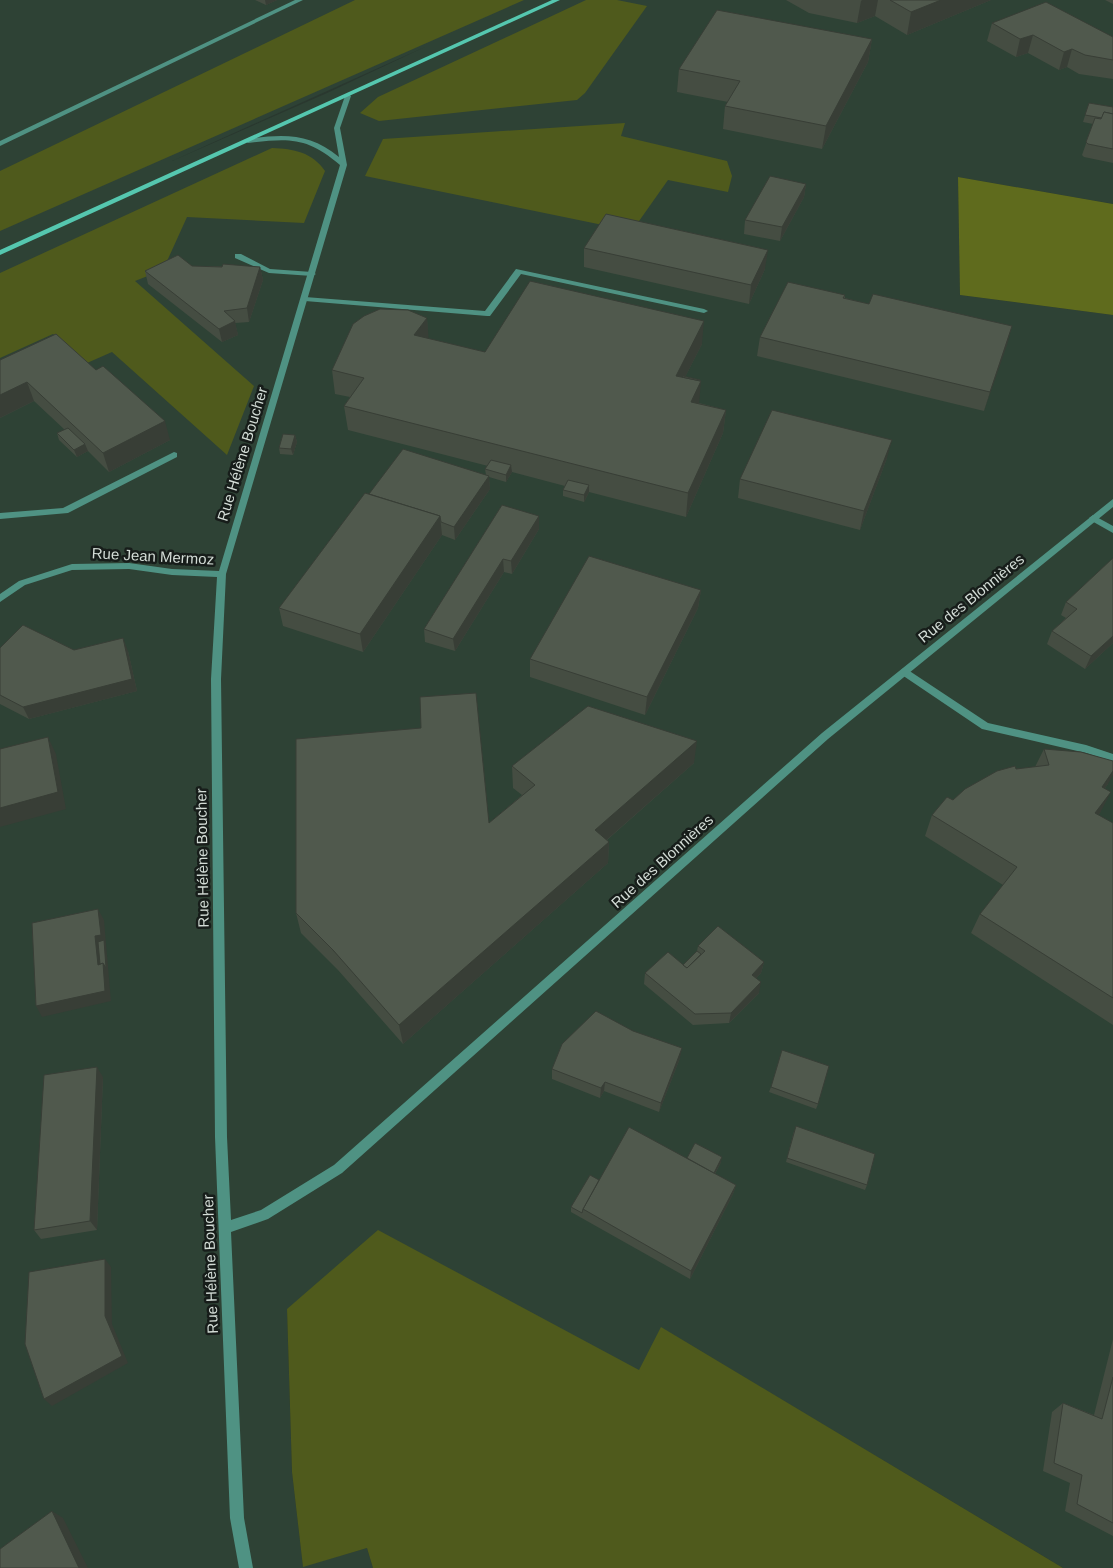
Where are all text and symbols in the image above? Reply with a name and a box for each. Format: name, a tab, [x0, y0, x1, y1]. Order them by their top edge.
street label: Rue Hélène Boucher	[214, 385, 270, 523]
street label: Rue Jean Mermoz	[91, 544, 215, 568]
street label: Rue des Blonnières	[915, 550, 1027, 646]
street label: Rue Hélène Boucher	[192, 788, 212, 928]
street label: Rue des Blonnières	[608, 811, 716, 911]
street label: Rue Hélène Boucher	[199, 1194, 221, 1334]

